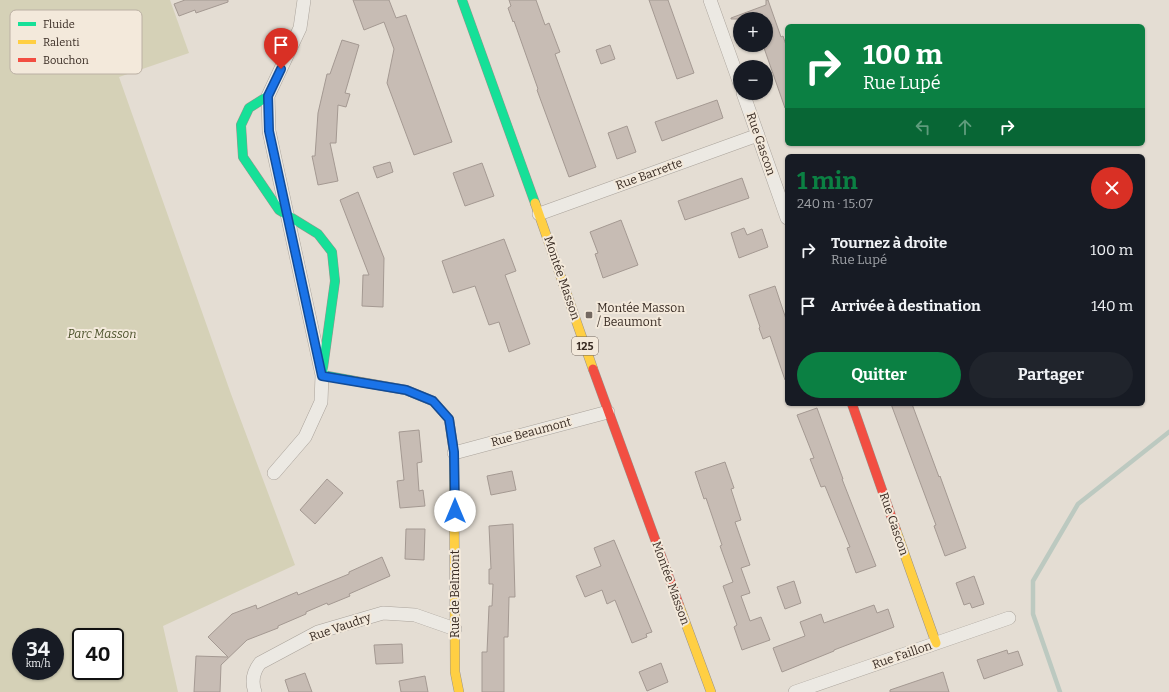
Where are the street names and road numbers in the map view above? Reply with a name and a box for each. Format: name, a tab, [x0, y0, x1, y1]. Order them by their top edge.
street label: Rue Gascon	[744, 111, 778, 178]
street label: Rue Barrette	[614, 155, 684, 193]
street label: Montée Masson	[541, 234, 583, 322]
road number: 125	[572, 337, 598, 355]
street label: Rue Beaumont	[489, 414, 573, 449]
street label: Rue Gascon	[877, 491, 911, 558]
street label: Montée Masson	[649, 539, 693, 627]
street label: Rue de Belmont	[448, 549, 462, 638]
street label: Rue Vaudry	[307, 610, 373, 644]
street label: Rue Faillon	[870, 638, 934, 672]

